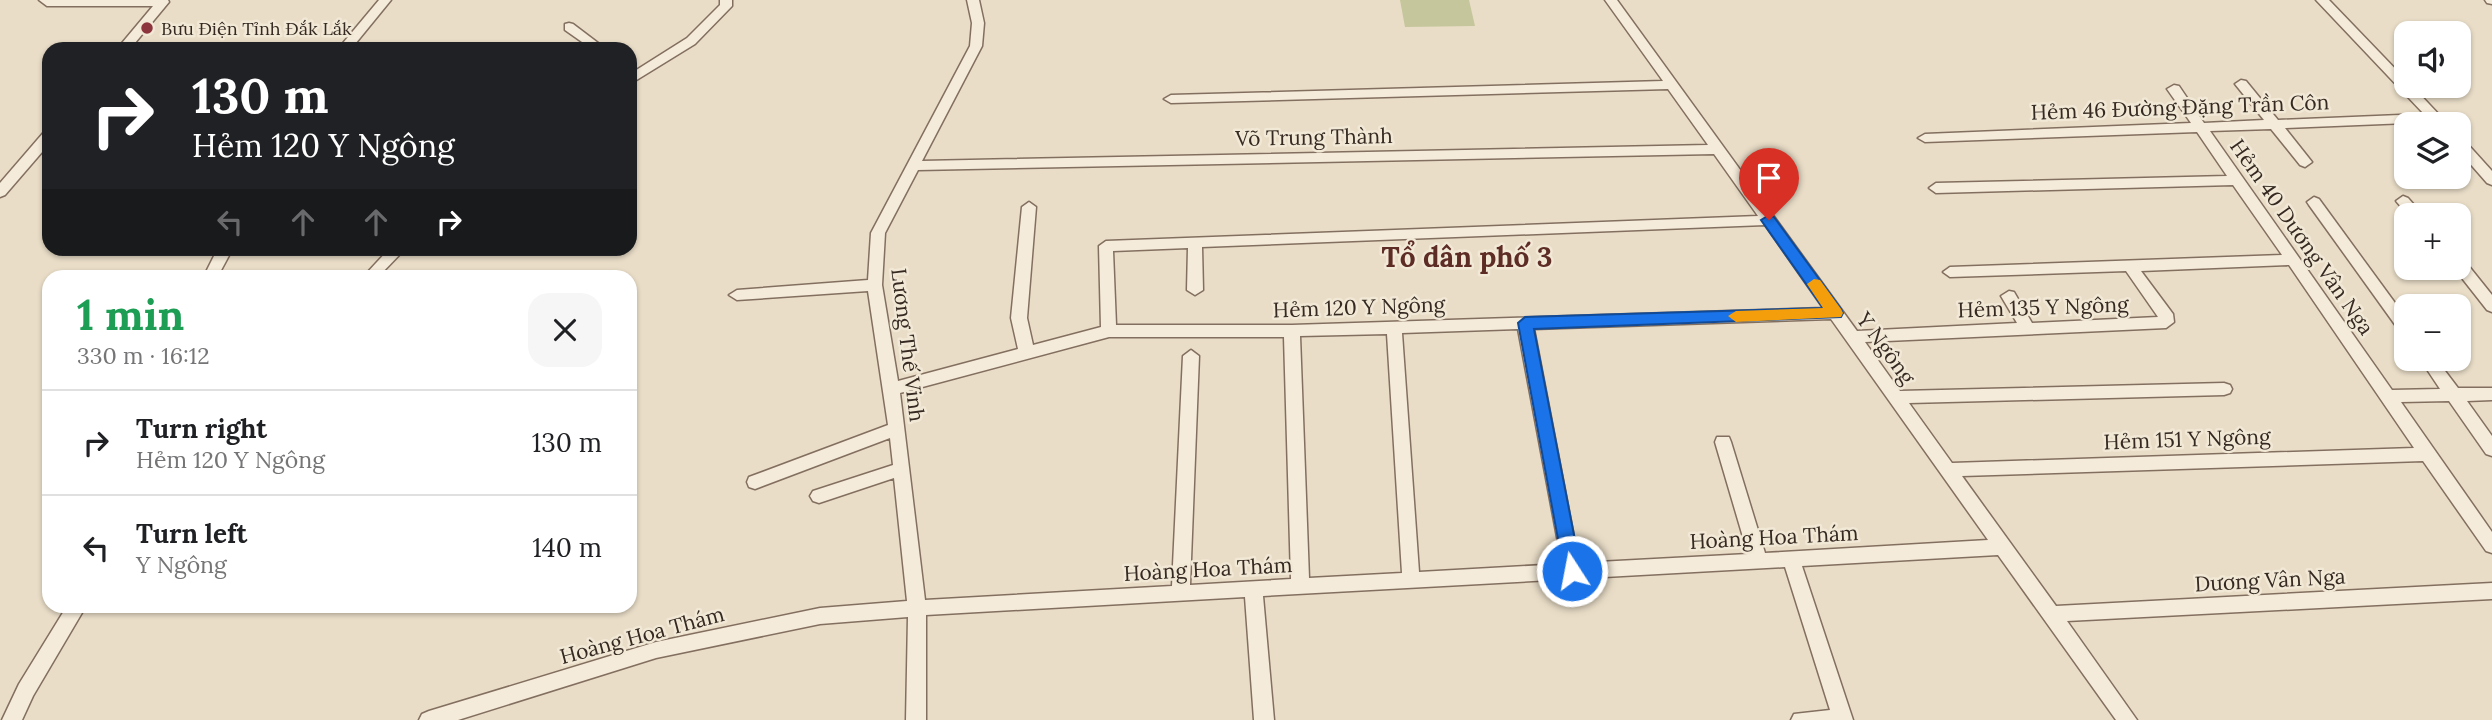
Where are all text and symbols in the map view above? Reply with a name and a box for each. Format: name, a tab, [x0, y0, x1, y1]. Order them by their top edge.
place label: Bưu Điện Tỉnh Đắk Lắk	[161, 17, 352, 40]
marker: Bưu Điện Tỉnh Đắk Lắk	[139, 20, 155, 36]
map controls	[2394, 21, 2471, 371]
button: sound	[2394, 21, 2471, 98]
text: 130 m	[192, 64, 328, 126]
icon: right	[77, 70, 168, 161]
street label: Hẻm 46 Đường Đặng Trần Côn	[2030, 88, 2330, 126]
button: layers	[2394, 112, 2471, 189]
street label: Võ Trung Thành	[1234, 122, 1393, 152]
text: Hẻm 120 Y Ngông	[192, 125, 455, 166]
street label: Hẻm 40 Dương Vân Nga	[2224, 134, 2380, 340]
pin	[1739, 148, 1799, 220]
icon: arrive	[1750, 159, 1788, 197]
icon: left	[211, 203, 249, 241]
icon: ahead	[284, 203, 322, 241]
icon: ahead	[357, 203, 395, 241]
icon: right	[430, 203, 468, 241]
button: +	[2394, 203, 2471, 280]
district label: Tổ dân phố 3	[1382, 239, 1553, 275]
street label: Lương Thế Vinh	[885, 267, 931, 423]
text: 1 min	[77, 288, 184, 342]
street label: Hẻm 120 Y Ngông	[1272, 290, 1446, 324]
street label: Hẻm 135 Y Ngông	[1957, 291, 2129, 323]
button: close	[528, 293, 602, 367]
button: −	[2394, 294, 2471, 371]
street label: Y Ngông	[1850, 306, 1922, 390]
text: 330 m · 16:12	[77, 341, 210, 370]
text: Turn right	[136, 412, 267, 445]
street label: Hẻm 151 Y Ngông	[2103, 423, 2271, 455]
icon: right	[77, 424, 115, 462]
text: 130 m	[532, 426, 602, 459]
text: Hẻm 120 Y Ngông	[136, 445, 325, 474]
text: Turn left	[136, 517, 247, 550]
street label: Hoàng Hoa Thám	[1689, 519, 1859, 555]
icon: left	[77, 529, 115, 567]
text: 140 m	[532, 531, 602, 564]
position arrow	[1535, 534, 1609, 608]
text: Y Ngông	[136, 550, 227, 579]
street label: Hoàng Hoa Thám	[1123, 551, 1293, 587]
street label: Dương Vân Nga	[2194, 563, 2346, 597]
street label: Hoàng Hoa Thám	[557, 600, 727, 670]

